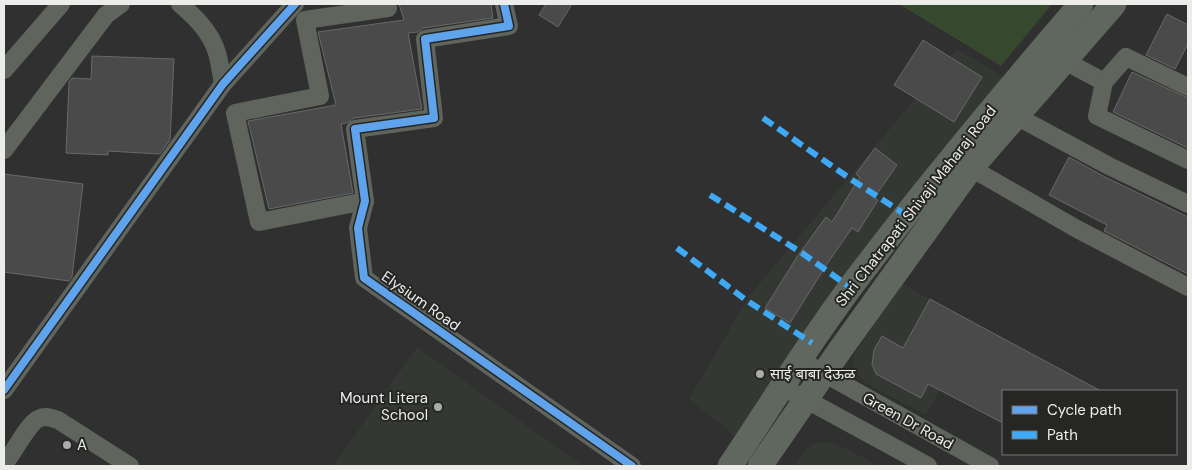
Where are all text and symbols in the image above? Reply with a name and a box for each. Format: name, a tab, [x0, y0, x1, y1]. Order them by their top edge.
street label: Shri Chatrapati Shivaji Maharaj Road	[831, 101, 1001, 311]
street label: Elysium Road	[378, 267, 464, 335]
place label: साई बाबा देऊळ	[770, 364, 856, 384]
marker: साई बाबा देऊळ	[754, 368, 766, 380]
place label: Mount Litera School	[340, 388, 428, 425]
street label: Green Dr Road	[859, 388, 957, 454]
legend	[1002, 390, 1177, 455]
text: Cycle path	[1047, 400, 1122, 420]
marker: Mount Litera School	[432, 401, 444, 413]
text: Path	[1047, 425, 1078, 445]
place label: A	[77, 435, 87, 455]
marker: A	[61, 439, 73, 451]

